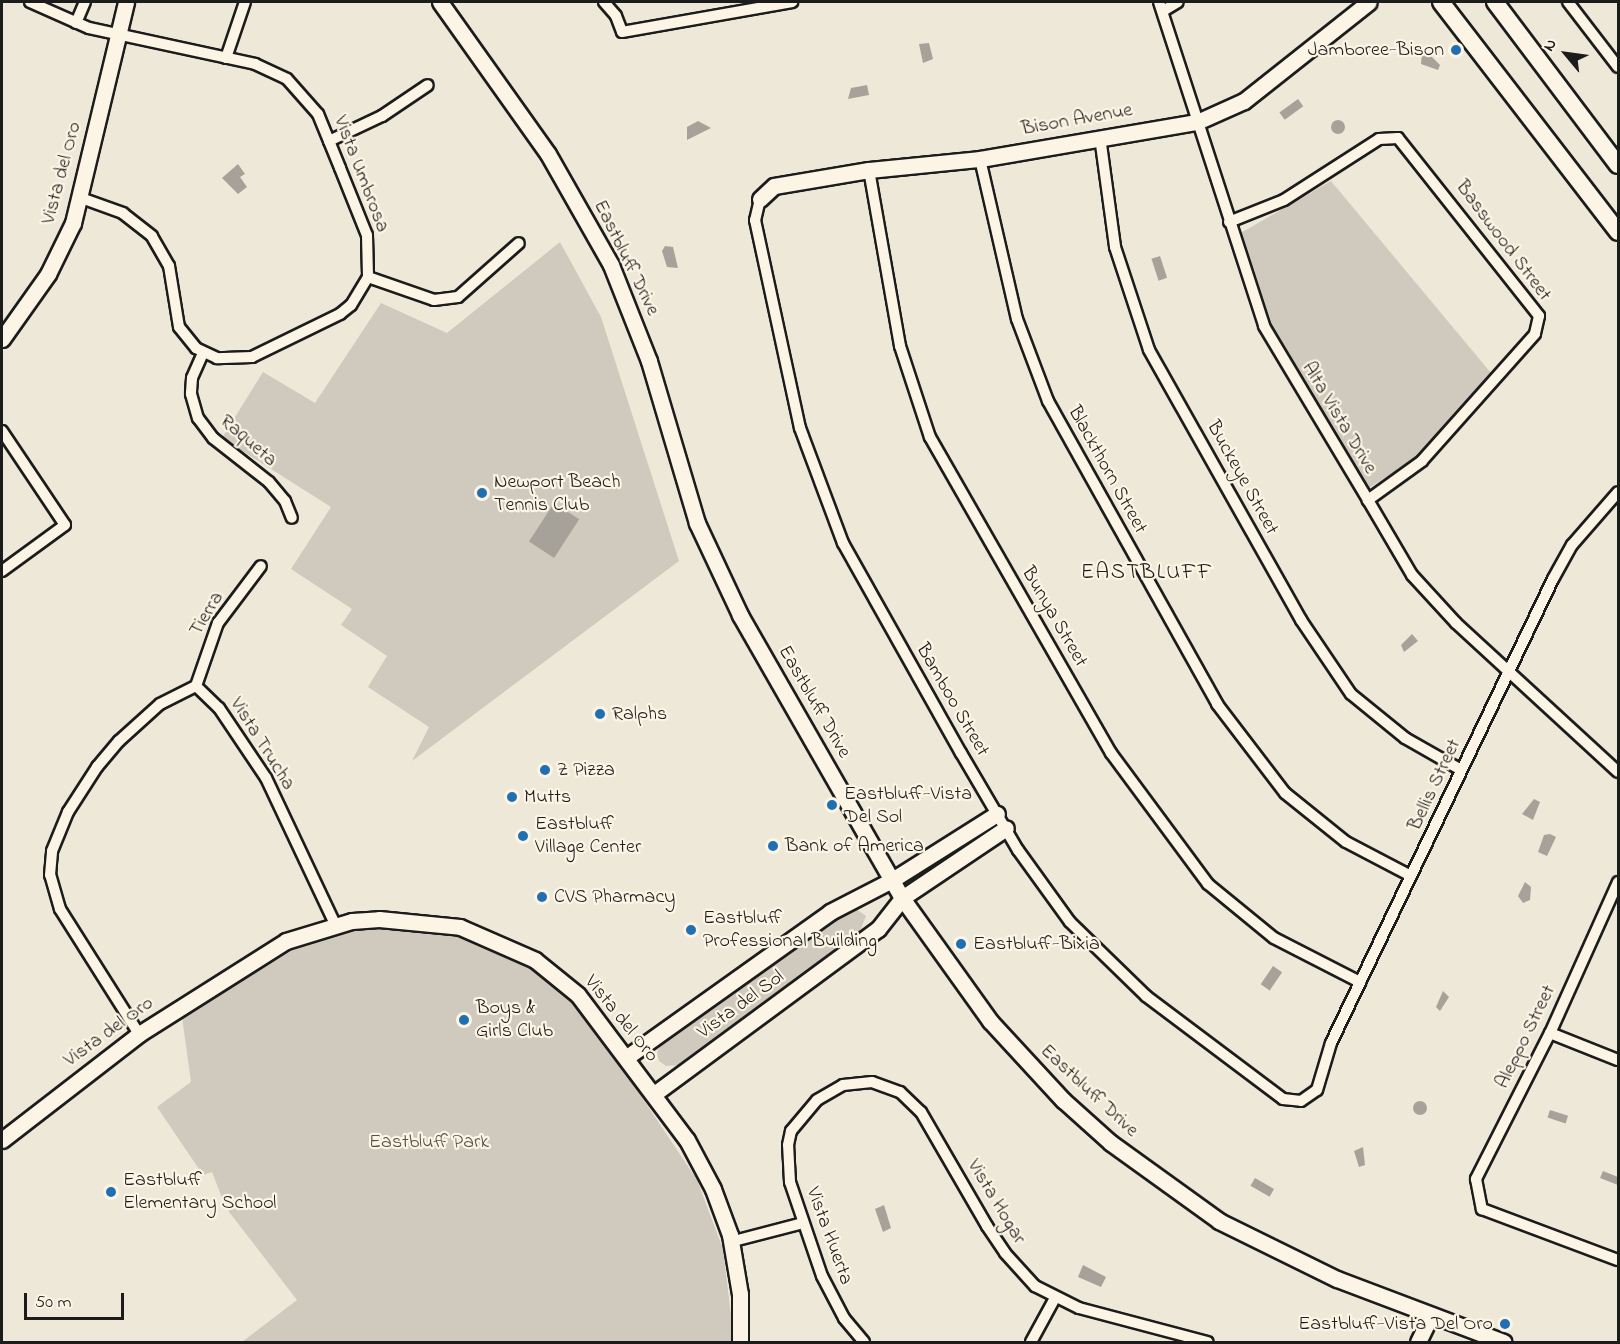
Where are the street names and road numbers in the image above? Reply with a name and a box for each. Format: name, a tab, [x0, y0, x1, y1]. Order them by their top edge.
street label: Bison Avenue	[1020, 98, 1134, 142]
street label: Vista Umbrosa	[328, 112, 394, 236]
street label: Vista del Oro	[37, 119, 87, 227]
street label: Basswood Street	[1450, 176, 1556, 306]
street label: Eastbluff Drive	[588, 196, 664, 320]
street label: Alta Vista Drive	[1296, 358, 1382, 478]
street label: Blackthorn Street	[1062, 402, 1152, 538]
street label: Raqueta	[214, 410, 282, 472]
street label: Buckeye Street	[1201, 417, 1283, 539]
street label: Bunya Street	[1016, 562, 1092, 672]
street label: Tierra	[185, 588, 229, 640]
street label: Bamboo Street	[910, 639, 994, 761]
street label: Eastbluff Drive	[772, 642, 856, 762]
street label: Vista Trucha	[224, 693, 300, 795]
street label: Bellis Street	[1403, 735, 1467, 835]
street label: Vista del Sol	[693, 966, 789, 1044]
street label: Vista del Oro	[579, 971, 663, 1067]
street label: Aleppo Street	[1491, 981, 1561, 1093]
street label: Vista del Oro	[59, 991, 159, 1073]
street label: Eastbluff Drive	[1035, 1039, 1143, 1143]
street label: Vista Hogar	[961, 1155, 1031, 1249]
street label: Vista Huerta	[800, 1184, 858, 1288]

